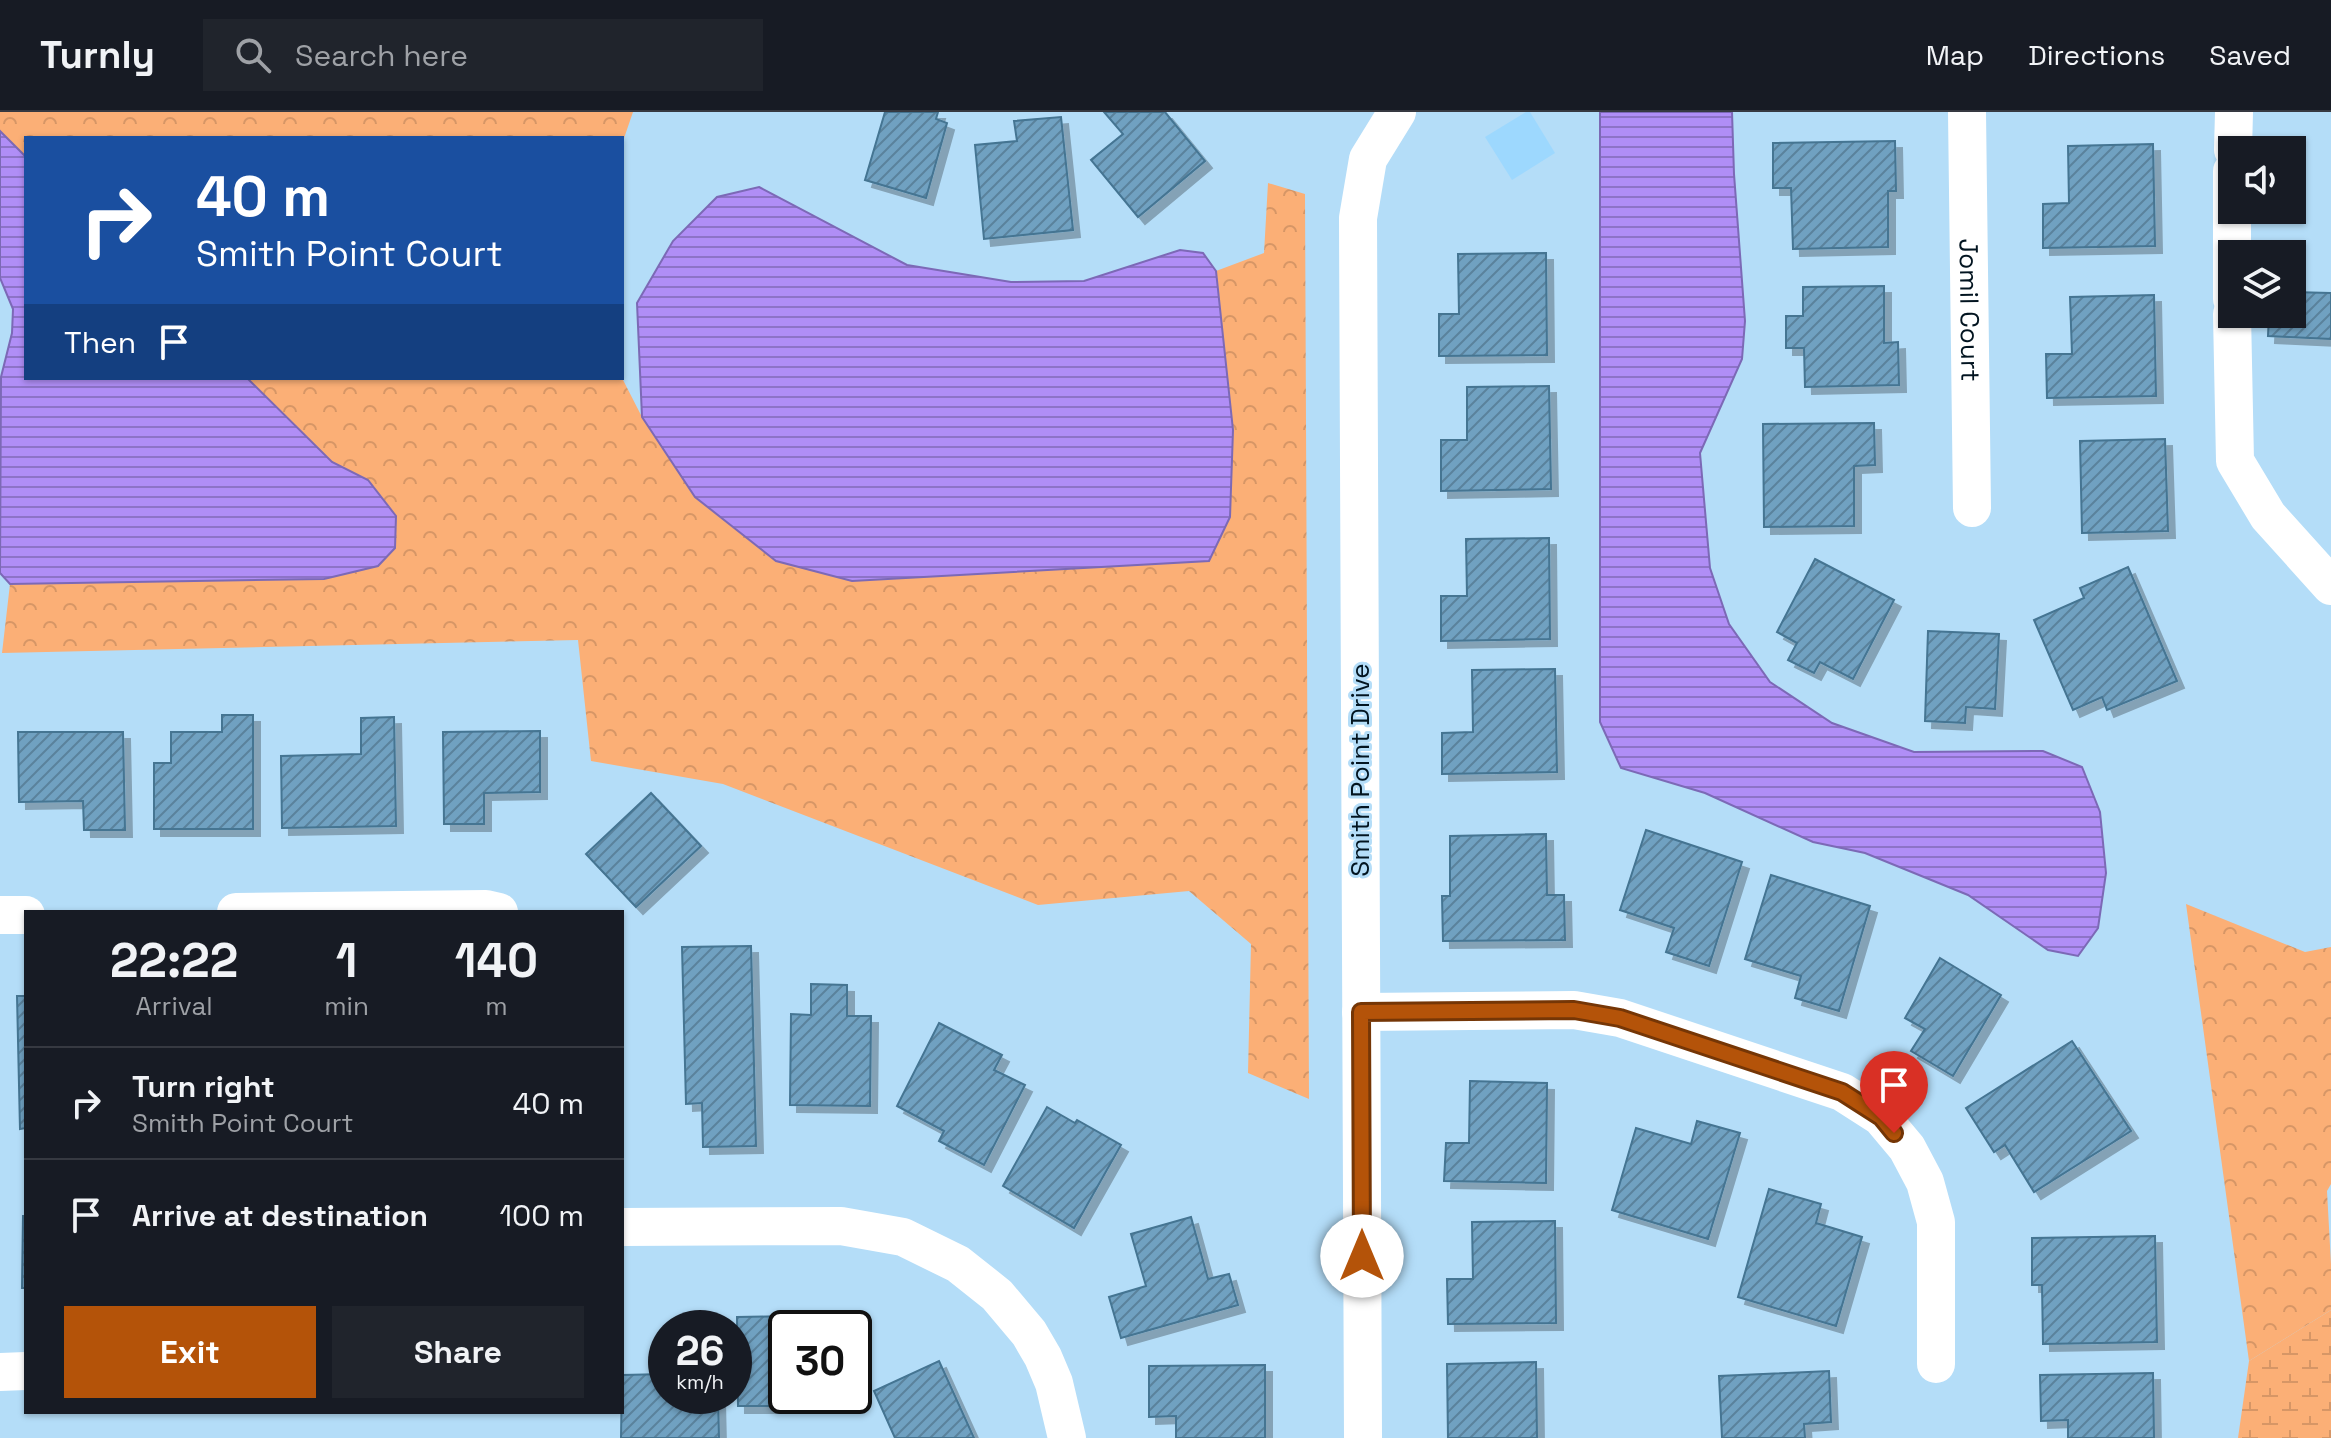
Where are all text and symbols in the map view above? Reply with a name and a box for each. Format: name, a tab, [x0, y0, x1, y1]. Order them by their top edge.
search box	[203, 19, 763, 91]
text: Turnly	[40, 31, 155, 79]
icon: search	[231, 33, 275, 77]
text: Search here	[295, 36, 468, 75]
text: Map	[1926, 37, 1984, 73]
text: Directions	[2028, 37, 2165, 73]
text: Saved	[2209, 37, 2291, 73]
map controls	[2218, 136, 2306, 328]
button: sound	[2218, 136, 2306, 224]
text: 40 m	[196, 161, 330, 232]
icon: right	[64, 168, 168, 272]
text: Smith Point Court	[196, 231, 503, 277]
street label: Jomil Court	[1952, 238, 1987, 382]
button: layers	[2218, 240, 2306, 328]
icon: arrive	[152, 320, 196, 364]
text: Then	[64, 323, 136, 362]
street label: Smith Point Drive	[1343, 663, 1377, 877]
text: 22:22	[110, 930, 238, 991]
text: 1	[336, 930, 357, 991]
text: 140	[455, 930, 538, 991]
text: Arrival	[135, 989, 213, 1023]
text: min	[324, 989, 369, 1023]
text: m	[485, 989, 508, 1023]
pin	[1860, 1051, 1928, 1133]
icon: arrive	[1872, 1063, 1916, 1107]
text: Turn right	[132, 1067, 275, 1106]
icon: right	[64, 1081, 108, 1125]
text: 40 m	[513, 1084, 584, 1123]
text: Smith Point Court	[132, 1106, 354, 1140]
icon: arrive	[64, 1193, 108, 1237]
text: Arrive at destination	[132, 1196, 428, 1235]
text: 100 m	[499, 1196, 584, 1235]
position arrow	[1320, 1214, 1404, 1298]
button: Exit	[64, 1306, 316, 1398]
button: Share	[332, 1306, 584, 1398]
speed limit sign: 30	[768, 1310, 872, 1414]
text: 26	[676, 1326, 724, 1377]
text: km/h	[676, 1369, 724, 1395]

